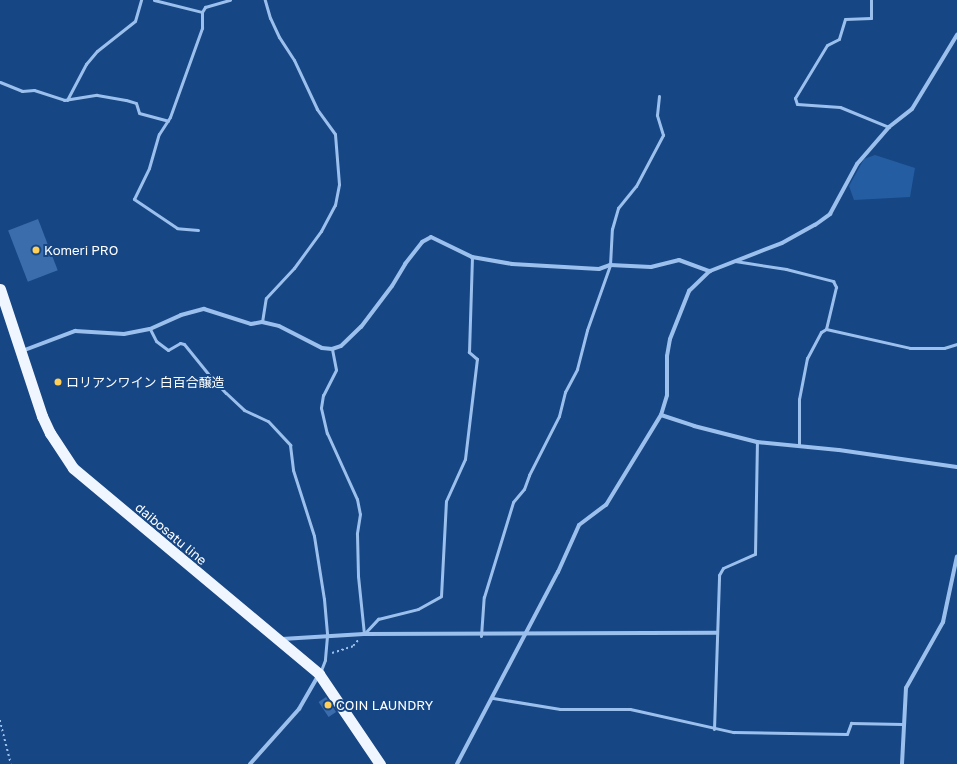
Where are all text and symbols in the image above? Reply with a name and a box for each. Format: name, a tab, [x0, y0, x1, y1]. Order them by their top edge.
place label: Komeri PRO	[44, 242, 118, 258]
marker: Komeri PRO	[31, 245, 41, 255]
place label: ロリアンワイン 白百合醸造	[66, 374, 225, 390]
marker: ロリアンワイン 白百合醸造	[53, 377, 63, 387]
street label: daibosatu line	[132, 500, 210, 568]
place label: COIN LAUNDRY	[336, 697, 433, 713]
marker: COIN LAUNDRY	[323, 700, 333, 710]

